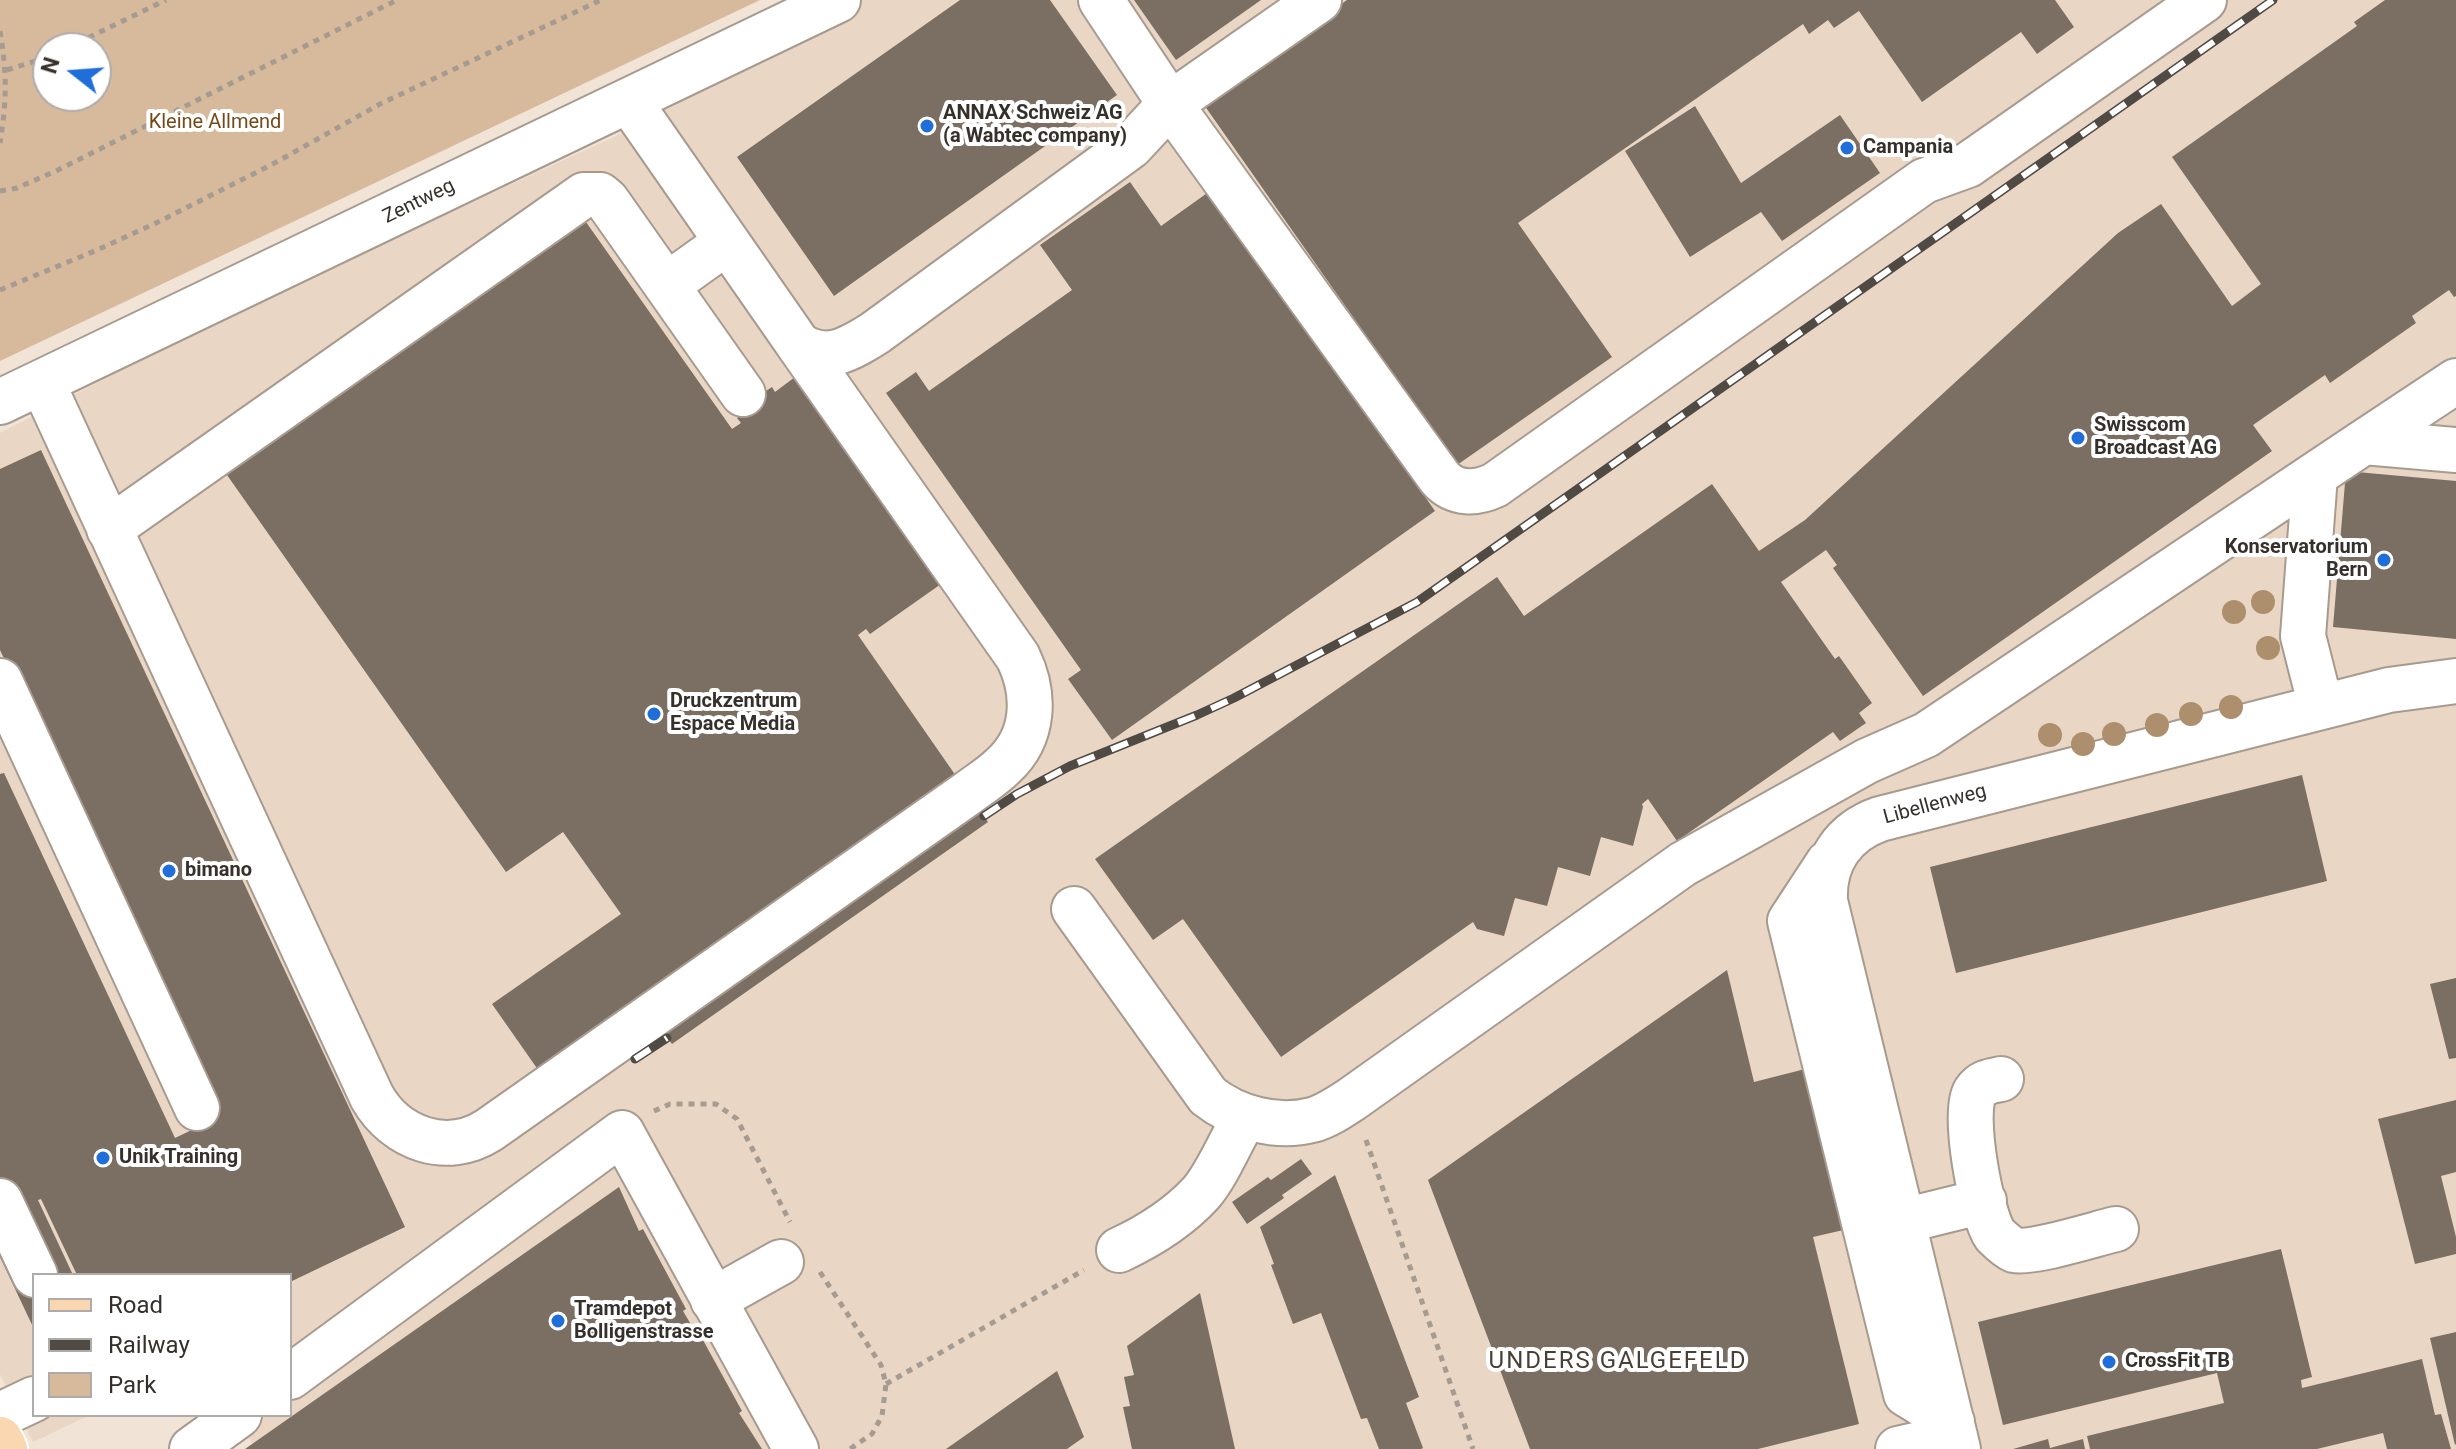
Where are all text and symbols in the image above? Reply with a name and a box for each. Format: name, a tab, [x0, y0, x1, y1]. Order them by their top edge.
north arrow	[32, 32, 112, 112]
text: N	[36, 54, 65, 77]
place label: ANNAX Schweiz AG (a Wabtec company)	[943, 102, 1127, 149]
park label: Kleine Allmend	[149, 111, 281, 135]
marker: ANNAX Schweiz AG (a Wabtec company)	[918, 117, 936, 135]
place label: Campania	[1863, 136, 1953, 160]
marker: Campania	[1838, 139, 1856, 157]
street label: Zentweg	[379, 174, 459, 230]
place label: Swisscom Broadcast AG	[2094, 414, 2217, 461]
marker: Swisscom Broadcast AG	[2069, 429, 2087, 447]
place label: Konservatorium Bern	[2225, 536, 2368, 583]
marker: Konservatorium Bern	[2375, 551, 2393, 569]
place label: Druckzentrum Espace Media	[670, 690, 797, 737]
marker: Druckzentrum Espace Media	[645, 705, 663, 723]
street label: Libellenweg	[1881, 780, 1989, 830]
place label: bimano	[185, 859, 252, 883]
marker: bimano	[160, 862, 178, 880]
place label: Unik Training	[119, 1146, 238, 1170]
marker: Unik Training	[94, 1149, 112, 1167]
legend	[32, 1273, 292, 1417]
text: Road	[108, 1291, 163, 1319]
place label: Tramdepot Bolligenstrasse	[574, 1298, 713, 1345]
marker: Tramdepot Bolligenstrasse	[549, 1312, 567, 1330]
text: Railway	[108, 1331, 190, 1359]
district label: UNDERS GALGEFELD	[1489, 1348, 1747, 1376]
place label: CrossFit TB	[2125, 1350, 2230, 1374]
marker: CrossFit TB	[2100, 1353, 2118, 1371]
text: Park	[108, 1371, 156, 1399]

